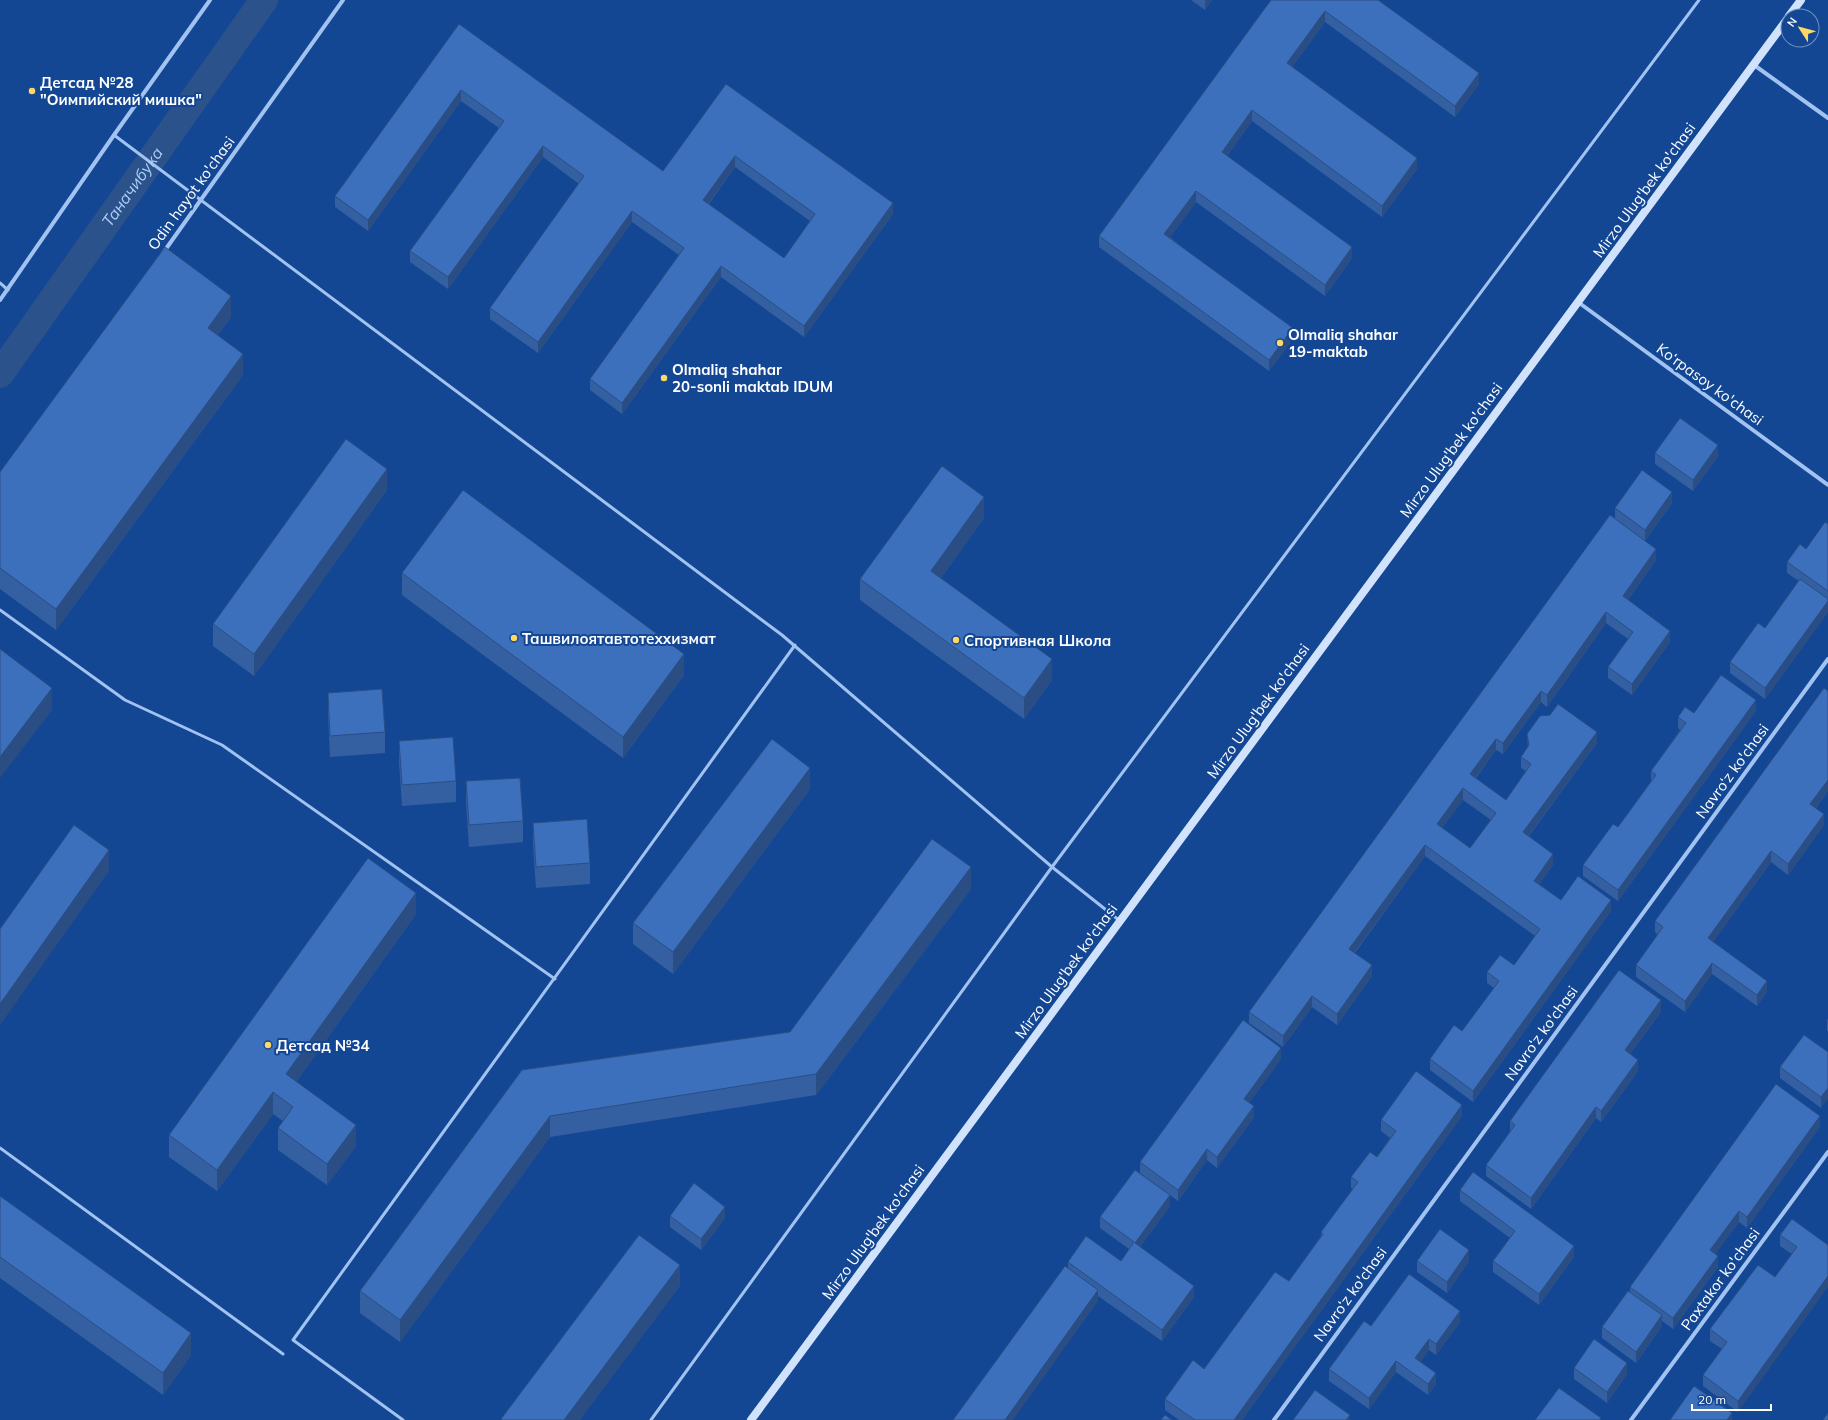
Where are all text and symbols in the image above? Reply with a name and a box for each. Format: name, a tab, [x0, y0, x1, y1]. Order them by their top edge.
north arrow	[1780, 8, 1820, 48]
text: N	[1784, 15, 1800, 30]
place label: Детсад №28 "Оимпийский мишка"	[40, 73, 202, 109]
marker: Детсад №28 "Оимпийский мишка"	[27, 86, 37, 96]
street label: Mirzo Ulug'bek ko'chasi	[1589, 119, 1699, 261]
street label: Odin hayot ko'chasi	[143, 133, 239, 253]
water label: Таначибука	[97, 143, 167, 230]
place label: Olmaliq shahar 19-maktab	[1288, 325, 1398, 361]
marker: Olmaliq shahar 19-maktab	[1275, 338, 1285, 348]
street label: Ko‘rpasoy ko'chasi	[1653, 339, 1767, 429]
place label: Olmaliq shahar 20-sonli maktab IDUM	[672, 360, 833, 396]
marker: Olmaliq shahar 20-sonli maktab IDUM	[659, 373, 669, 383]
street label: Mirzo Ulug'bek ko'chasi	[1396, 379, 1506, 521]
place label: Ташвилоятавтотеххизмат	[522, 629, 716, 648]
place label: Спортивная Школа	[964, 631, 1111, 650]
marker: Ташвилоятавтотеххизмат	[509, 633, 519, 643]
marker: Спортивная Школа	[951, 635, 961, 645]
street label: Mirzo Ulug'bek ko'chasi	[1203, 640, 1313, 782]
street label: Navro‘z ko'chasi	[1691, 720, 1773, 822]
street label: Mirzo Ulug'bek ko'chasi	[1011, 900, 1121, 1042]
street label: Navro‘z ko'chasi	[1500, 982, 1582, 1084]
place label: Детсад №34	[276, 1036, 370, 1055]
marker: Детсад №34	[263, 1040, 273, 1050]
street label: Mirzo Ulug'bek ko'chasi	[818, 1161, 928, 1303]
street label: Paxtakor ko'chasi	[1677, 1224, 1763, 1334]
street label: Navro‘z ko'chasi	[1309, 1243, 1391, 1345]
scale bar	[1692, 1386, 1771, 1412]
text: 20 m	[1698, 1392, 1726, 1407]

